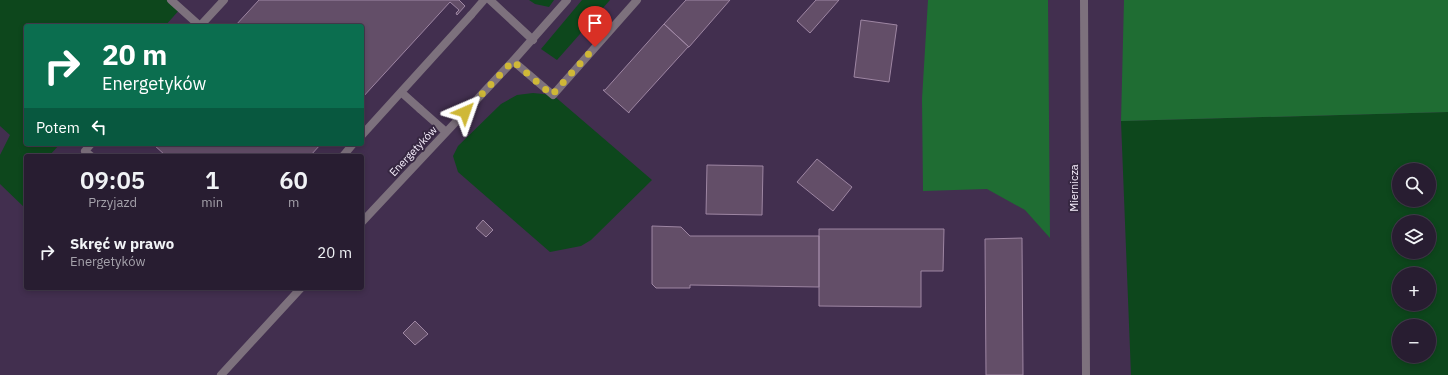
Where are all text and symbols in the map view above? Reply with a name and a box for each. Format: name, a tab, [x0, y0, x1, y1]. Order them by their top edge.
pin	[578, 6, 612, 47]
icon: arrive	[584, 12, 606, 34]
text: 20 m	[102, 36, 167, 73]
icon: right	[36, 40, 88, 92]
text: Energetyków	[102, 72, 206, 95]
position arrow	[444, 91, 486, 133]
icon: left	[88, 116, 110, 138]
text: Potem	[36, 118, 80, 137]
street label: Energetyków	[386, 123, 440, 179]
map controls	[1392, 163, 1436, 363]
button: search	[1392, 163, 1436, 207]
text: 09:05	[80, 164, 145, 196]
text: 1	[205, 164, 219, 196]
text: 60	[279, 164, 308, 196]
street label: Miernicza	[1067, 164, 1081, 212]
text: Przyjazd	[88, 194, 137, 211]
text: min	[201, 194, 223, 211]
text: m	[288, 194, 299, 211]
button: layers	[1392, 215, 1436, 259]
text: Skręć w prawo	[70, 234, 174, 253]
icon: right	[36, 241, 58, 263]
text: 20 m	[317, 243, 352, 262]
text: Energetyków	[70, 253, 145, 270]
button: +	[1392, 267, 1436, 311]
button: −	[1392, 319, 1436, 363]

